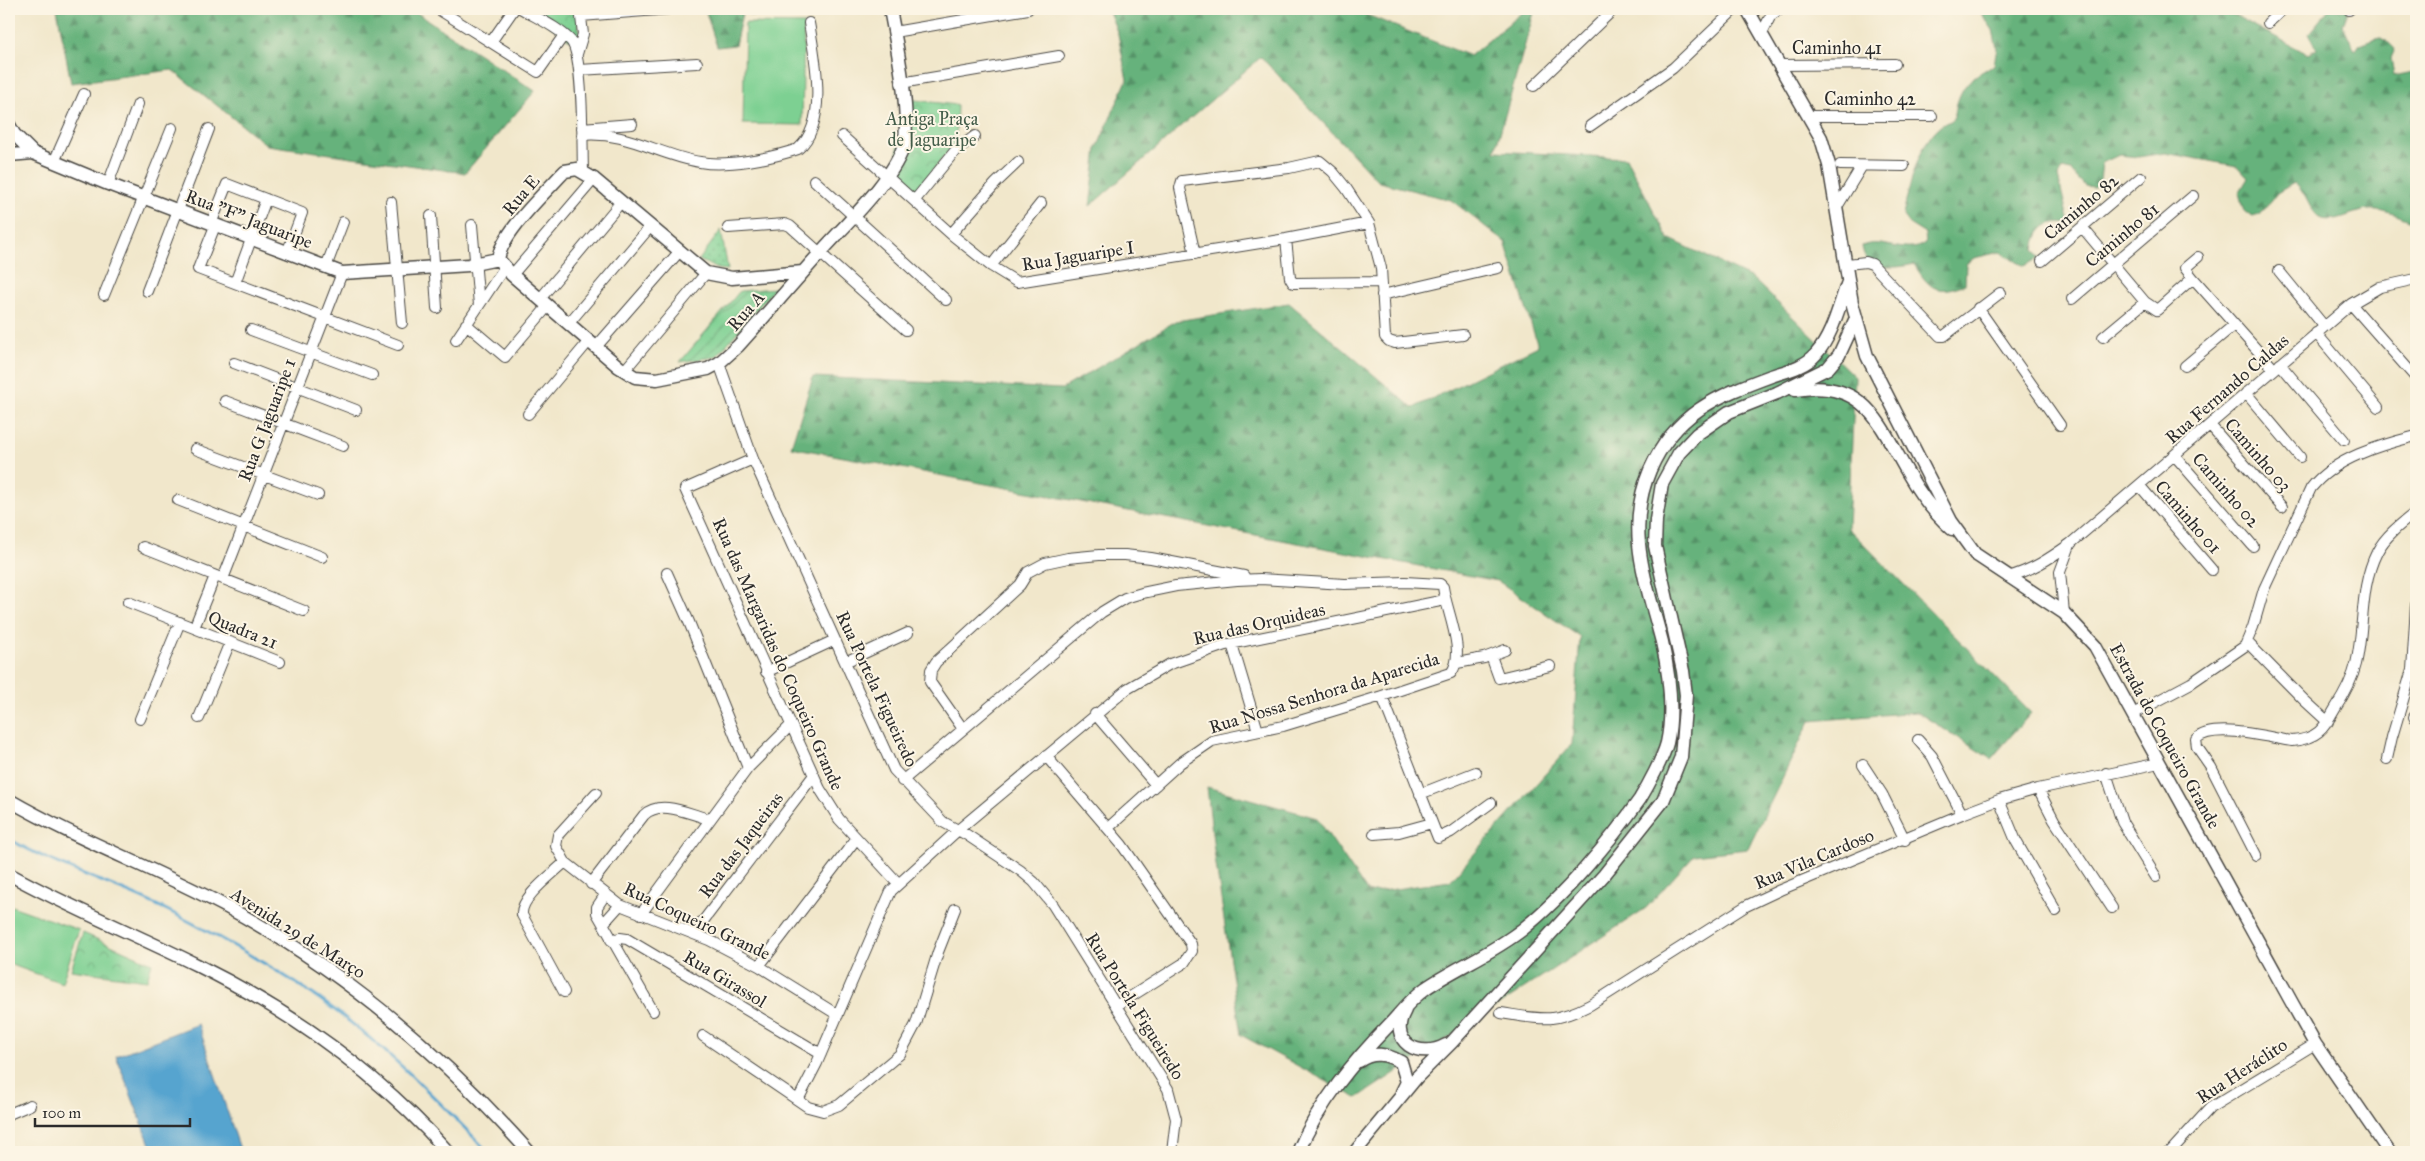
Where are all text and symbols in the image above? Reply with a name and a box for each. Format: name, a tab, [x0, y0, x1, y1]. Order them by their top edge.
street label: Caminho 41	[1792, 37, 1882, 59]
street label: Caminho 42	[1824, 88, 1916, 110]
park label: Antiga Praça de Jaguaripe	[885, 108, 979, 152]
street label: Caminho 82	[2039, 169, 2123, 245]
street label: Rua E	[498, 170, 544, 220]
street label: Rua "F" Jaguaripe	[182, 185, 316, 254]
street label: Caminho 81	[2081, 198, 2163, 272]
street label: Rua Jaguaripe I	[1020, 236, 1136, 277]
street label: Rua A	[723, 287, 769, 335]
street label: Rua Fernando Caldas	[2161, 329, 2293, 449]
street label: Rua G Jaguaripe 1	[233, 355, 302, 485]
street label: Caminho 03	[2220, 414, 2296, 496]
street label: Caminho 02	[2187, 448, 2265, 532]
street label: Caminho 01	[2150, 476, 2226, 558]
street label: Rua das Margaridas do Coqueiro Grande	[707, 514, 848, 794]
street label: Rua das Orquideas	[1191, 598, 1327, 651]
street label: Quadra 21	[205, 606, 281, 654]
street label: Rua Portela Figueiredo	[830, 608, 923, 771]
street label: Estrada do Coqueiro Grande	[2104, 640, 2225, 833]
street label: Rua Nossa Senhora da Aparecida	[1206, 647, 1442, 739]
street label: Rua das Jaqueiras	[694, 788, 789, 903]
street label: Rua Vila Cardoso	[1751, 824, 1877, 894]
street label: Rua Coqueiro Grande	[620, 877, 774, 966]
street label: Avenida 29 de Março	[226, 882, 370, 983]
street label: Rua Portela Figueiredo	[1080, 928, 1189, 1084]
street label: Rua Girassol	[679, 946, 771, 1012]
street label: Rua Heráclito	[2193, 1034, 2291, 1108]
scale bar	[35, 1096, 190, 1128]
text: 100 m	[42, 1104, 82, 1122]

